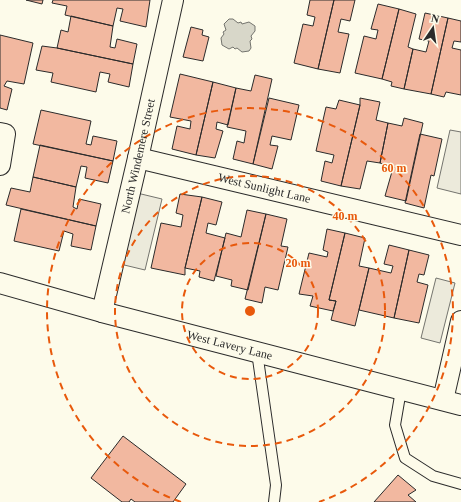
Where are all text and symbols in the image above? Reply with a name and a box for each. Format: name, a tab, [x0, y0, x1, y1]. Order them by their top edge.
north arrow	[413, 8, 453, 48]
text: N	[430, 12, 441, 25]
street label: North Windemere Street	[118, 97, 158, 215]
text: 60 m	[382, 161, 407, 175]
street label: West Sunlight Lane	[217, 170, 312, 206]
text: 40 m	[333, 209, 358, 223]
text: 20 m	[286, 256, 311, 270]
centre of rings	[243, 304, 257, 318]
street label: West Lavery Lane	[186, 327, 274, 363]

